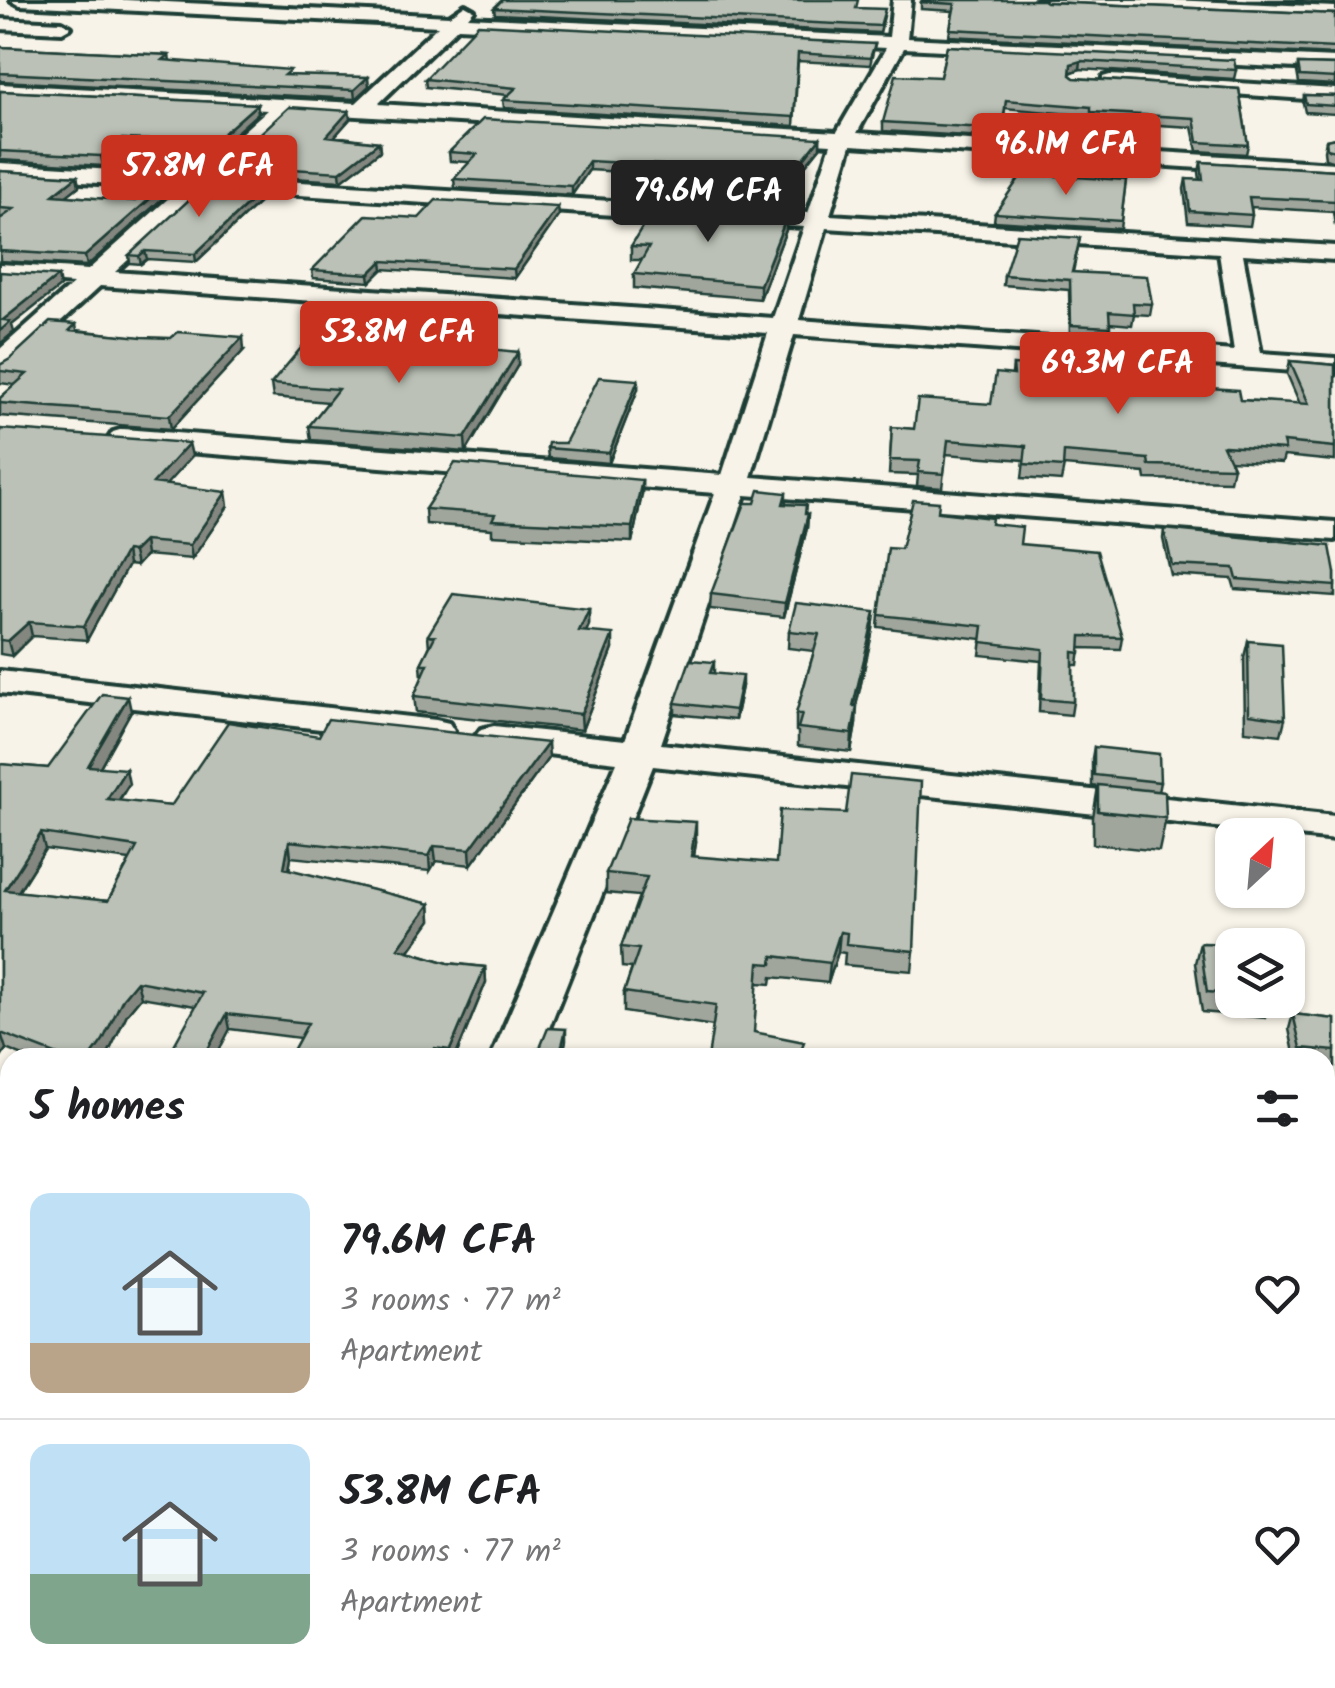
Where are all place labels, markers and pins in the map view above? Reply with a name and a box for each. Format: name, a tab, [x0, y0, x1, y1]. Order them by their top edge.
pin: 96.1M CFA	[952, 113, 1180, 198]
pin: 57.8M CFA	[85, 135, 313, 220]
pin: 79.6M CFA	[594, 160, 822, 245]
pin: 53.8M CFA	[285, 301, 513, 386]
pin: 69.3M CFA	[1004, 332, 1232, 417]

